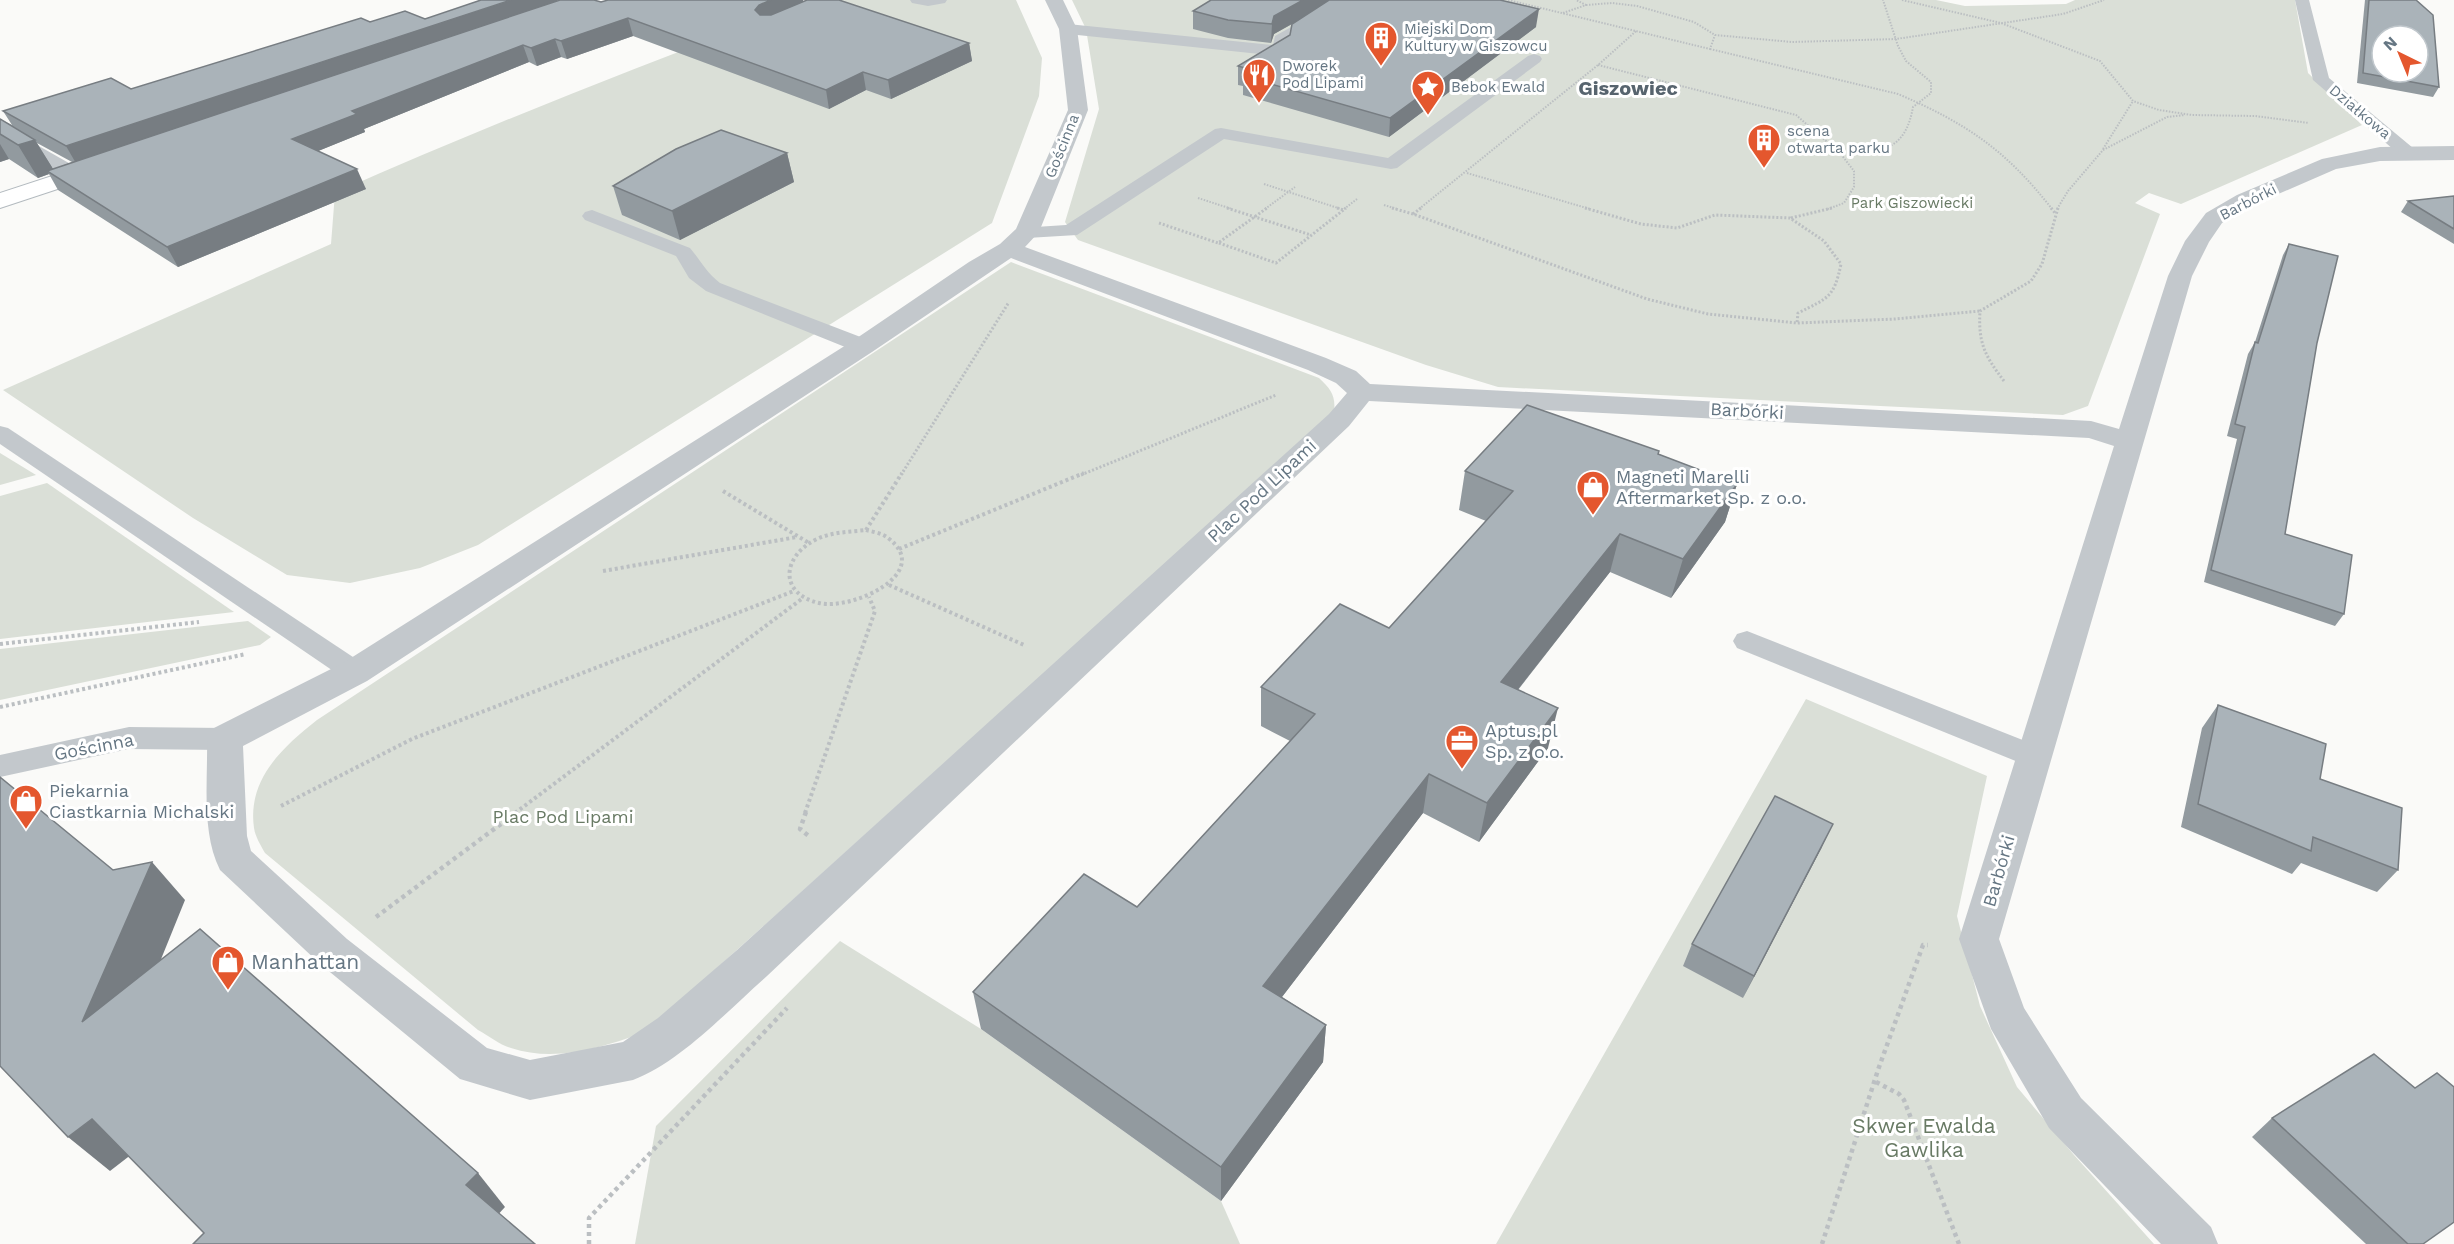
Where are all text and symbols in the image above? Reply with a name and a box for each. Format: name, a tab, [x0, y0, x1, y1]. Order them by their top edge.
building icon: Miejski Dom Kultury w Giszowcu	[1363, 20, 1399, 67]
place label: Miejski Dom Kultury w Giszowcu	[1404, 20, 1548, 55]
north arrow	[2370, 24, 2430, 84]
text: N	[2379, 32, 2401, 54]
restaurant icon: Dworek Pod Lipami	[1241, 57, 1277, 104]
place label: Dworek Pod Lipami	[1282, 57, 1364, 92]
place icon: Bebok Ewald	[1410, 69, 1446, 116]
district label: Giszowiec	[1578, 76, 1678, 100]
place label: Bebok Ewald	[1451, 78, 1545, 96]
street label: Działkowa	[2326, 81, 2395, 143]
street label: Gościnna	[1041, 111, 1083, 181]
building icon: scena otwarta parku	[1746, 122, 1782, 169]
place label: scena otwarta parku	[1787, 122, 1890, 157]
street label: Barbórki	[2217, 180, 2279, 224]
park label: Park Giszowiecki	[1851, 194, 1973, 212]
street label: Barbórki	[1710, 398, 1784, 423]
street label: Plac Pod Lipami	[1203, 435, 1320, 546]
place label: Magneti Marelli Aftermarket Sp. z o.o.	[1616, 466, 1806, 508]
shop icon: Magneti Marelli Aftermarket Sp. z o.o.	[1575, 469, 1611, 516]
place label: Aptus.pl Sp. z o.o.	[1485, 720, 1564, 762]
office icon: Aptus.pl Sp. z o.o.	[1444, 723, 1480, 770]
street label: Gościnna	[52, 729, 136, 765]
place label: Piekarnia Ciastkarnia Michalski	[49, 780, 234, 822]
shop icon: Piekarnia Ciastkarnia Michalski	[8, 783, 44, 830]
park label: Plac Pod Lipami	[493, 806, 633, 827]
street label: Barbórki	[1978, 833, 2019, 909]
shop icon: Manhattan	[210, 944, 246, 991]
place label: Manhattan	[251, 949, 359, 974]
park label: Skwer Ewalda Gawlika	[1852, 1113, 1996, 1162]

